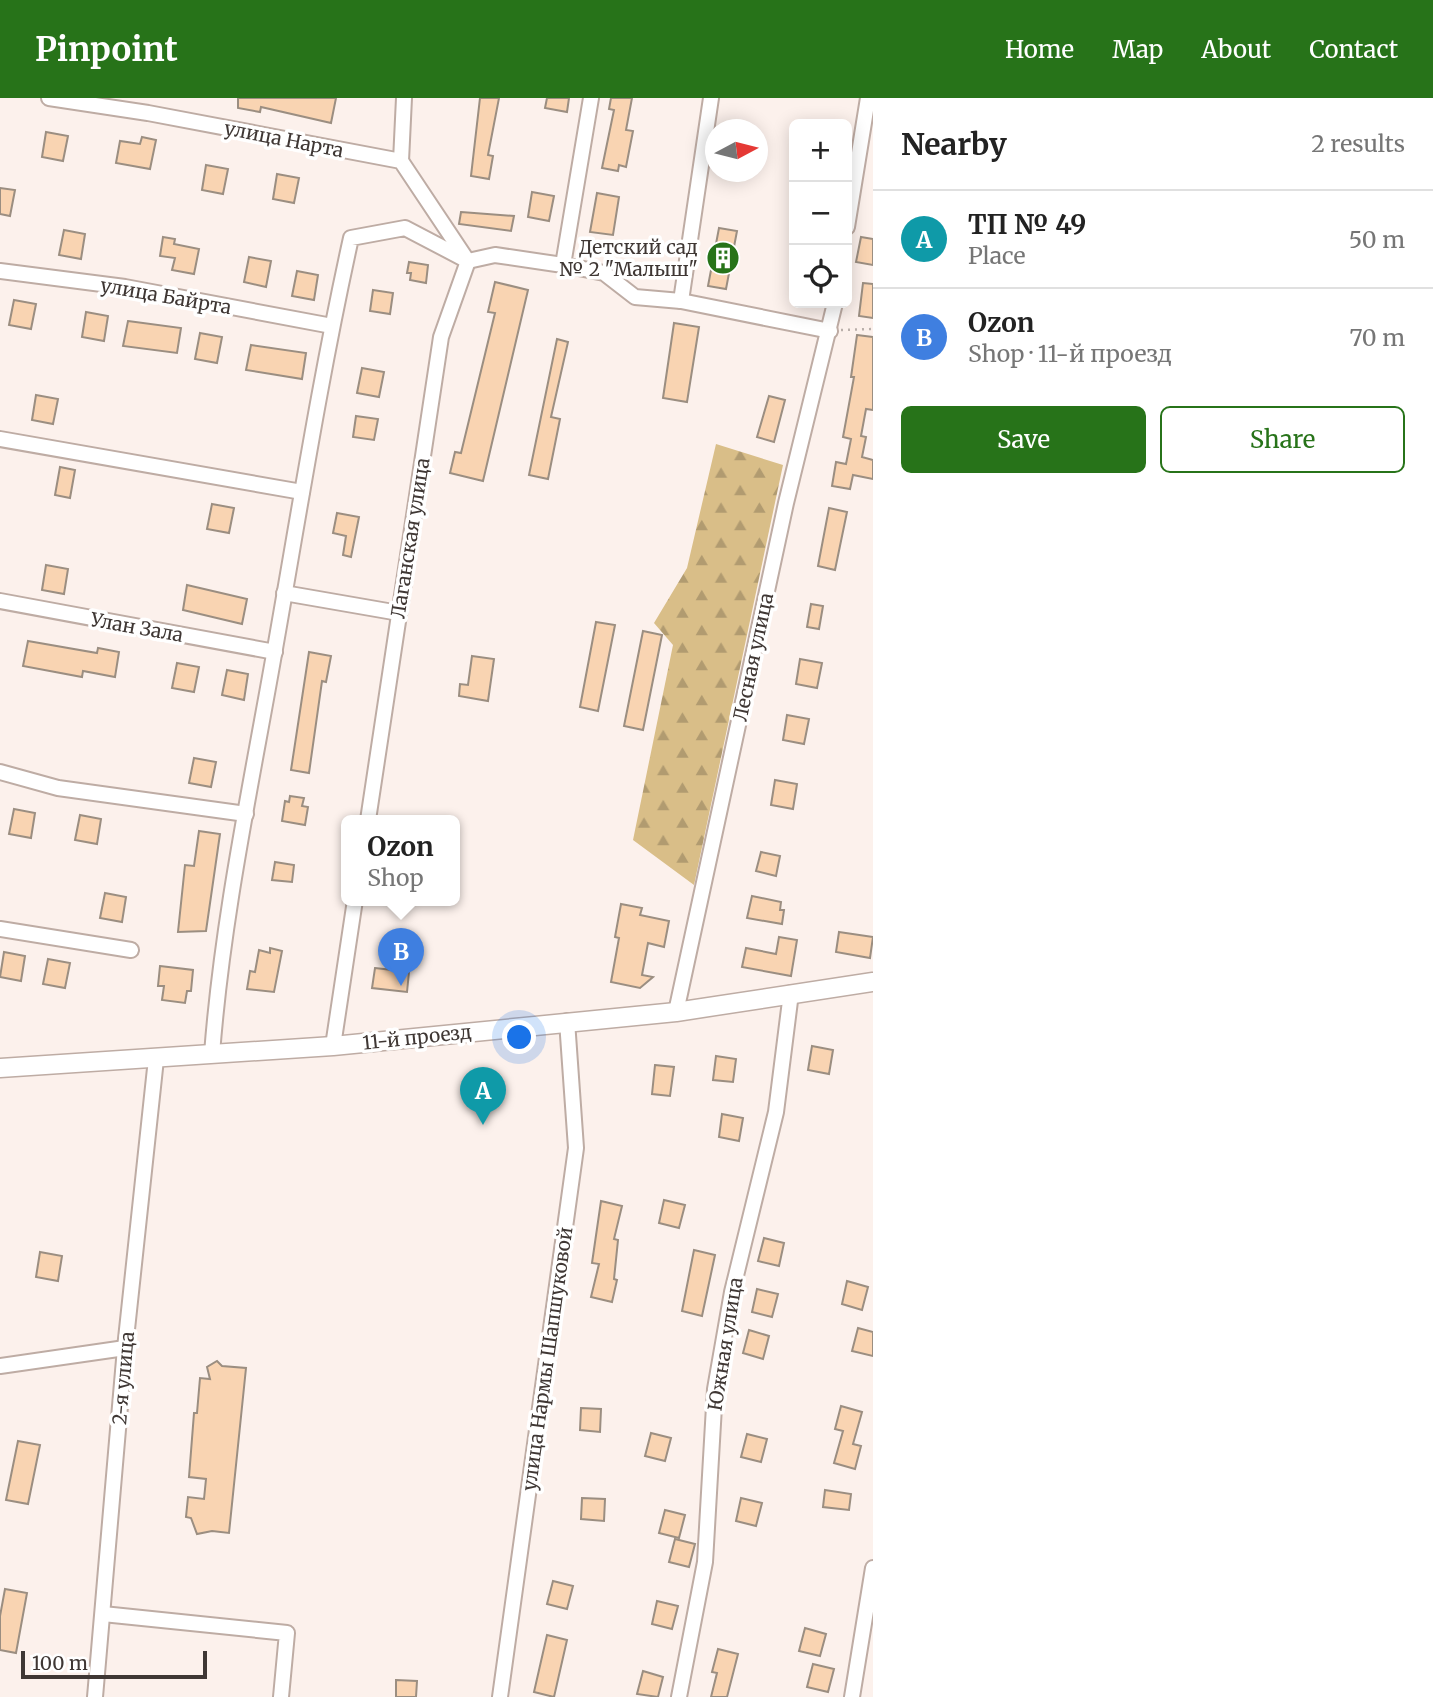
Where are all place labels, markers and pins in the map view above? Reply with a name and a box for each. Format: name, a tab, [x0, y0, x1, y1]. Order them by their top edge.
place label: Детский сад № 2 "Малыш"	[559, 235, 698, 281]
building icon: Детский сад № 2 "Малыш"	[704, 239, 742, 277]
pin: B	[378, 928, 424, 986]
pin: A	[460, 1067, 506, 1125]

